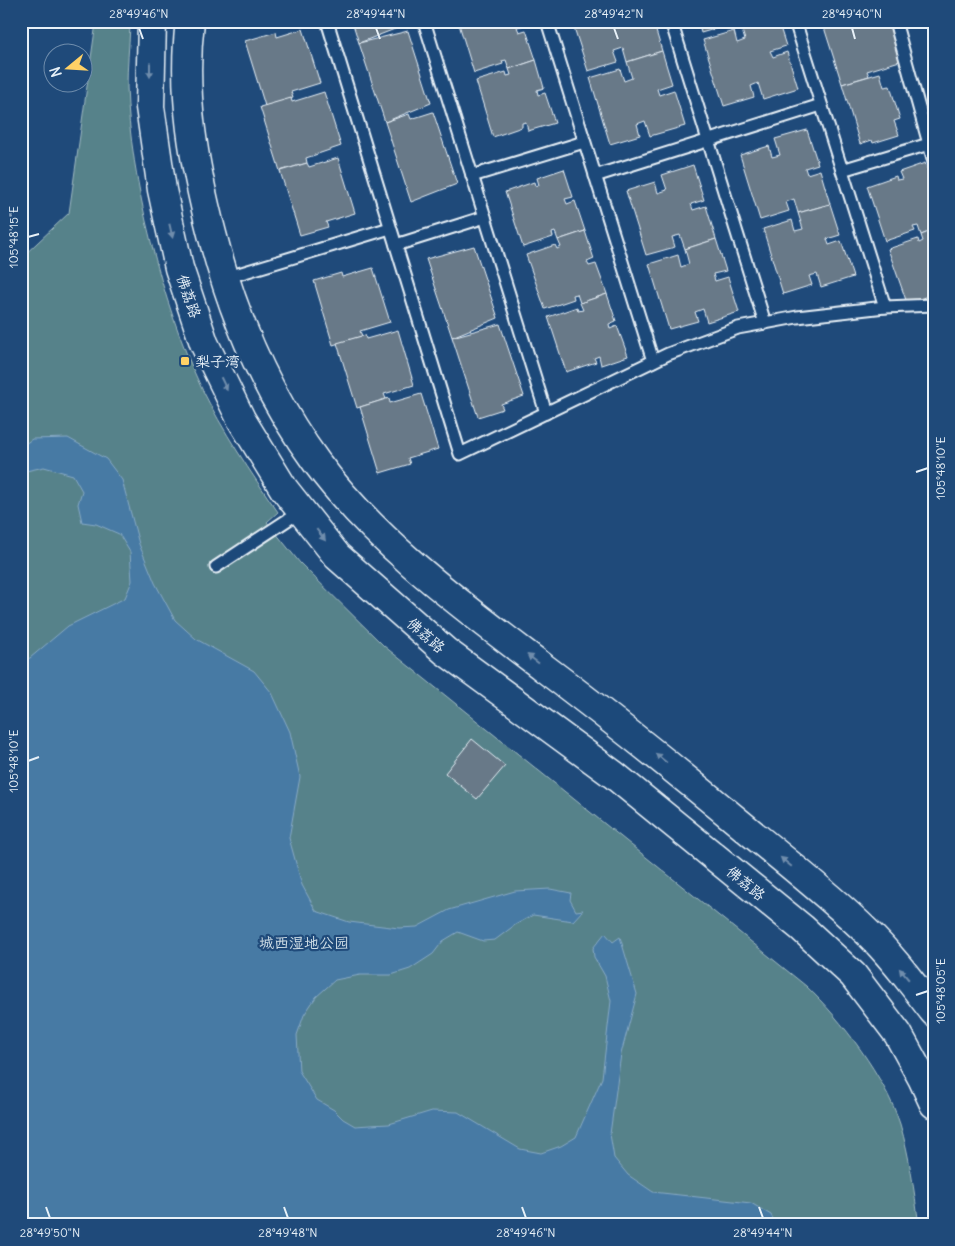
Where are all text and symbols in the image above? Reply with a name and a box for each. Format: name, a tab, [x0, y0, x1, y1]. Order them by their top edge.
text: 28°49'46"N	[109, 6, 169, 21]
text: 28°49'44"N	[346, 6, 406, 21]
text: 28°49'42"N	[585, 6, 643, 21]
text: 28°49'40"N	[822, 6, 882, 21]
north arrow	[42, 42, 92, 92]
one-way arrow	[146, 62, 154, 78]
text: N	[46, 65, 66, 79]
text: 105°48'15"E	[6, 206, 21, 268]
one-way arrow	[167, 223, 175, 238]
street label: 佛荔路	[173, 272, 205, 320]
place label: 梨子湾	[195, 352, 240, 371]
marker: 梨子湾	[179, 355, 191, 367]
one-way arrow	[220, 376, 228, 391]
text: 105°48'10"E	[933, 436, 948, 500]
one-way arrow	[315, 528, 326, 541]
street label: 佛荔路	[403, 613, 449, 657]
one-way arrow	[526, 654, 540, 664]
text: 105°48'10"E	[6, 729, 21, 793]
one-way arrow	[655, 753, 668, 764]
one-way arrow	[780, 857, 793, 868]
street label: 佛荔路	[723, 861, 769, 905]
park label: 城西湿地公园	[259, 933, 349, 952]
text: 105°48'05"E	[933, 958, 948, 1024]
one-way arrow	[898, 967, 909, 980]
text: 28°49'50"N	[20, 1225, 80, 1240]
text: 28°49'48"N	[258, 1225, 318, 1240]
text: 28°49'46"N	[496, 1225, 556, 1240]
text: 28°49'44"N	[733, 1225, 793, 1240]

